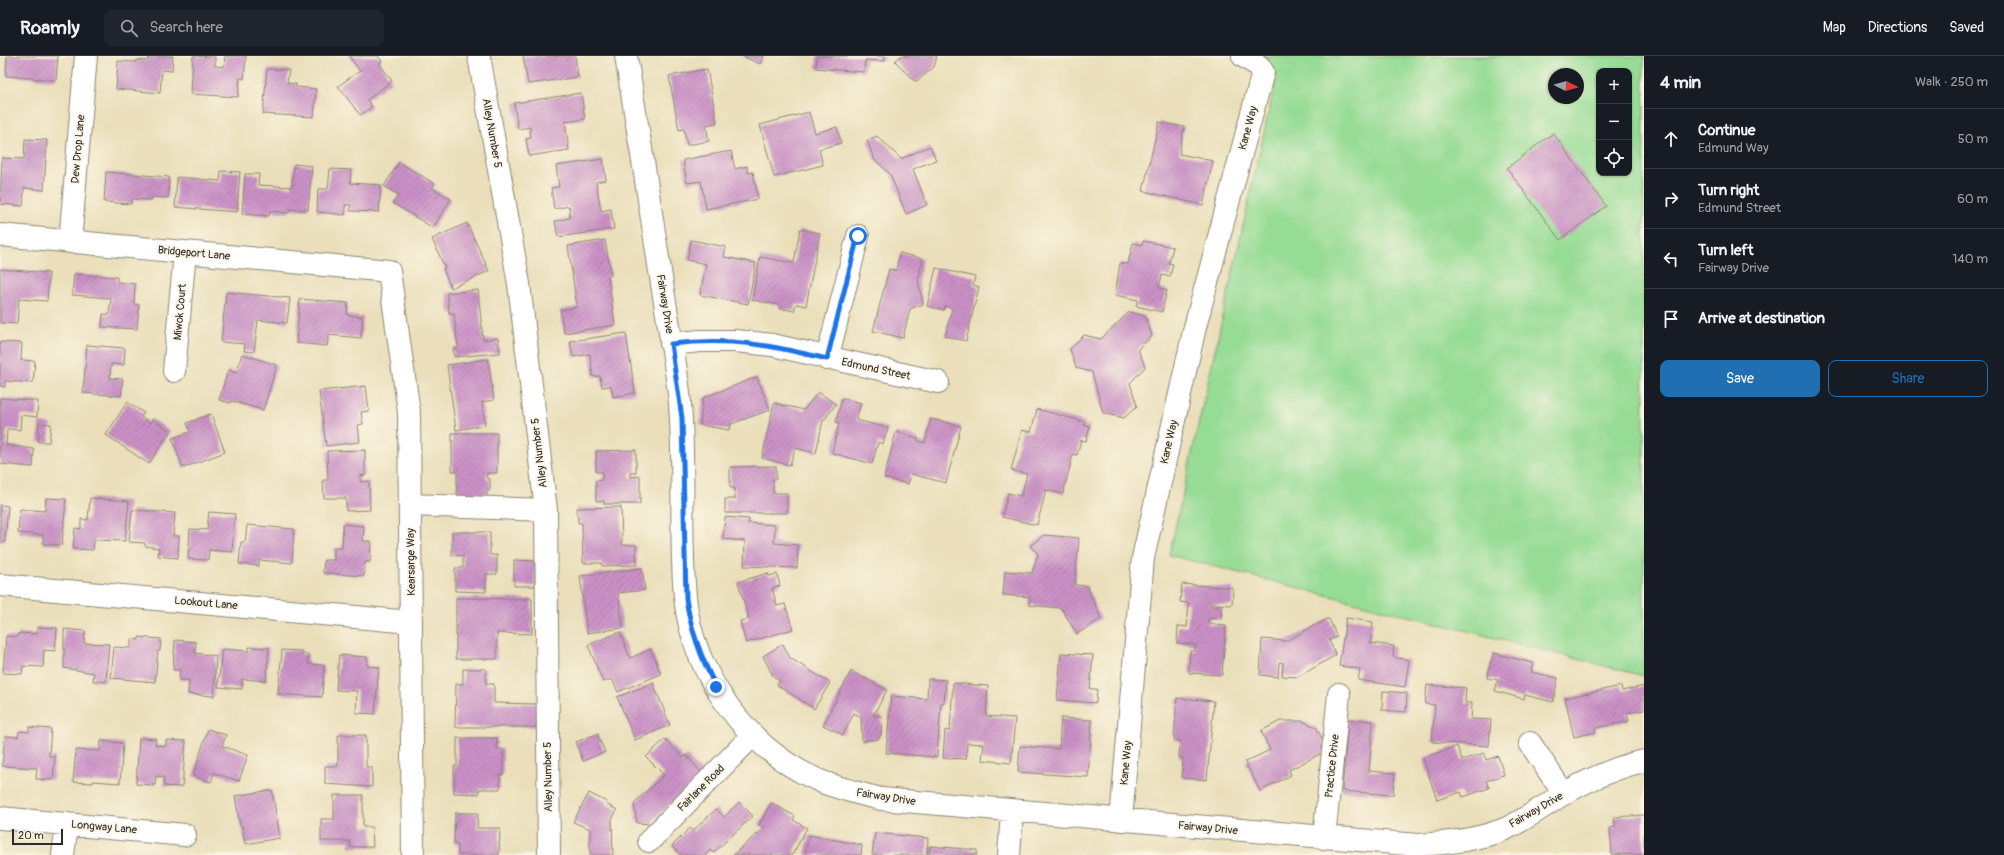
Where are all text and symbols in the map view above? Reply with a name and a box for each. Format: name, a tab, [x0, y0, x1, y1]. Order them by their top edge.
search box	[104, 10, 384, 46]
text: Roamly	[20, 16, 80, 40]
icon: search	[118, 17, 140, 39]
text: Search here	[150, 18, 223, 37]
text: Map	[1823, 19, 1846, 36]
text: Directions	[1868, 19, 1927, 36]
text: Saved	[1949, 19, 1984, 36]
north arrow	[1548, 68, 1584, 104]
map controls	[1596, 68, 1632, 176]
button: +	[1596, 68, 1632, 104]
text: 4 min	[1660, 72, 1701, 93]
text: Walk · 250 m	[1915, 74, 1988, 90]
street label: Alley Number 5	[479, 97, 505, 169]
street label: Kane Way	[1236, 104, 1260, 151]
button: −	[1596, 104, 1632, 140]
street label: Dew Drop Lane	[69, 114, 88, 184]
text: Continue	[1698, 121, 1756, 140]
icon: ahead	[1660, 128, 1682, 150]
text: 50 m	[1958, 131, 1988, 147]
button: locate	[1596, 140, 1632, 176]
text: Edmund Way	[1698, 140, 1768, 156]
text: Turn right	[1698, 181, 1759, 200]
icon: right	[1660, 188, 1682, 210]
text: 60 m	[1957, 191, 1988, 207]
text: Edmund Street	[1698, 200, 1781, 216]
route start	[849, 227, 867, 245]
text: Turn left	[1698, 241, 1754, 260]
street label: Bridgeport Lane	[157, 243, 231, 263]
icon: left	[1660, 248, 1682, 270]
text: 140 m	[1952, 251, 1988, 267]
text: Fairway Drive	[1698, 260, 1769, 276]
street label: Fairway Drive	[654, 273, 676, 335]
street label: Miwok Court	[171, 283, 189, 341]
icon: arrive	[1660, 308, 1682, 330]
text: Arrive at destination	[1698, 309, 1825, 328]
street label: Edmund Street	[840, 355, 912, 383]
button: Save	[1660, 360, 1820, 397]
button: Share	[1828, 360, 1988, 397]
street label: Alley Number 5	[528, 417, 550, 489]
street label: Kane Way	[1158, 418, 1180, 465]
street label: Kearsarge Way	[404, 528, 418, 596]
street label: Lookout Lane	[174, 594, 239, 612]
route end	[707, 678, 725, 696]
street label: Practice Drive	[1322, 733, 1342, 798]
street label: Kane Way	[1118, 740, 1134, 786]
street label: Alley Number 5	[541, 742, 555, 812]
street label: Fairlane Road	[675, 762, 727, 814]
street label: Fairway Drive	[855, 786, 917, 808]
street label: Fairway Drive	[1507, 789, 1566, 831]
street label: Longway Lane	[71, 818, 138, 836]
street label: Fairway Drive	[1178, 819, 1239, 837]
scale bar	[12, 827, 63, 846]
text: 20 m	[18, 829, 44, 842]

